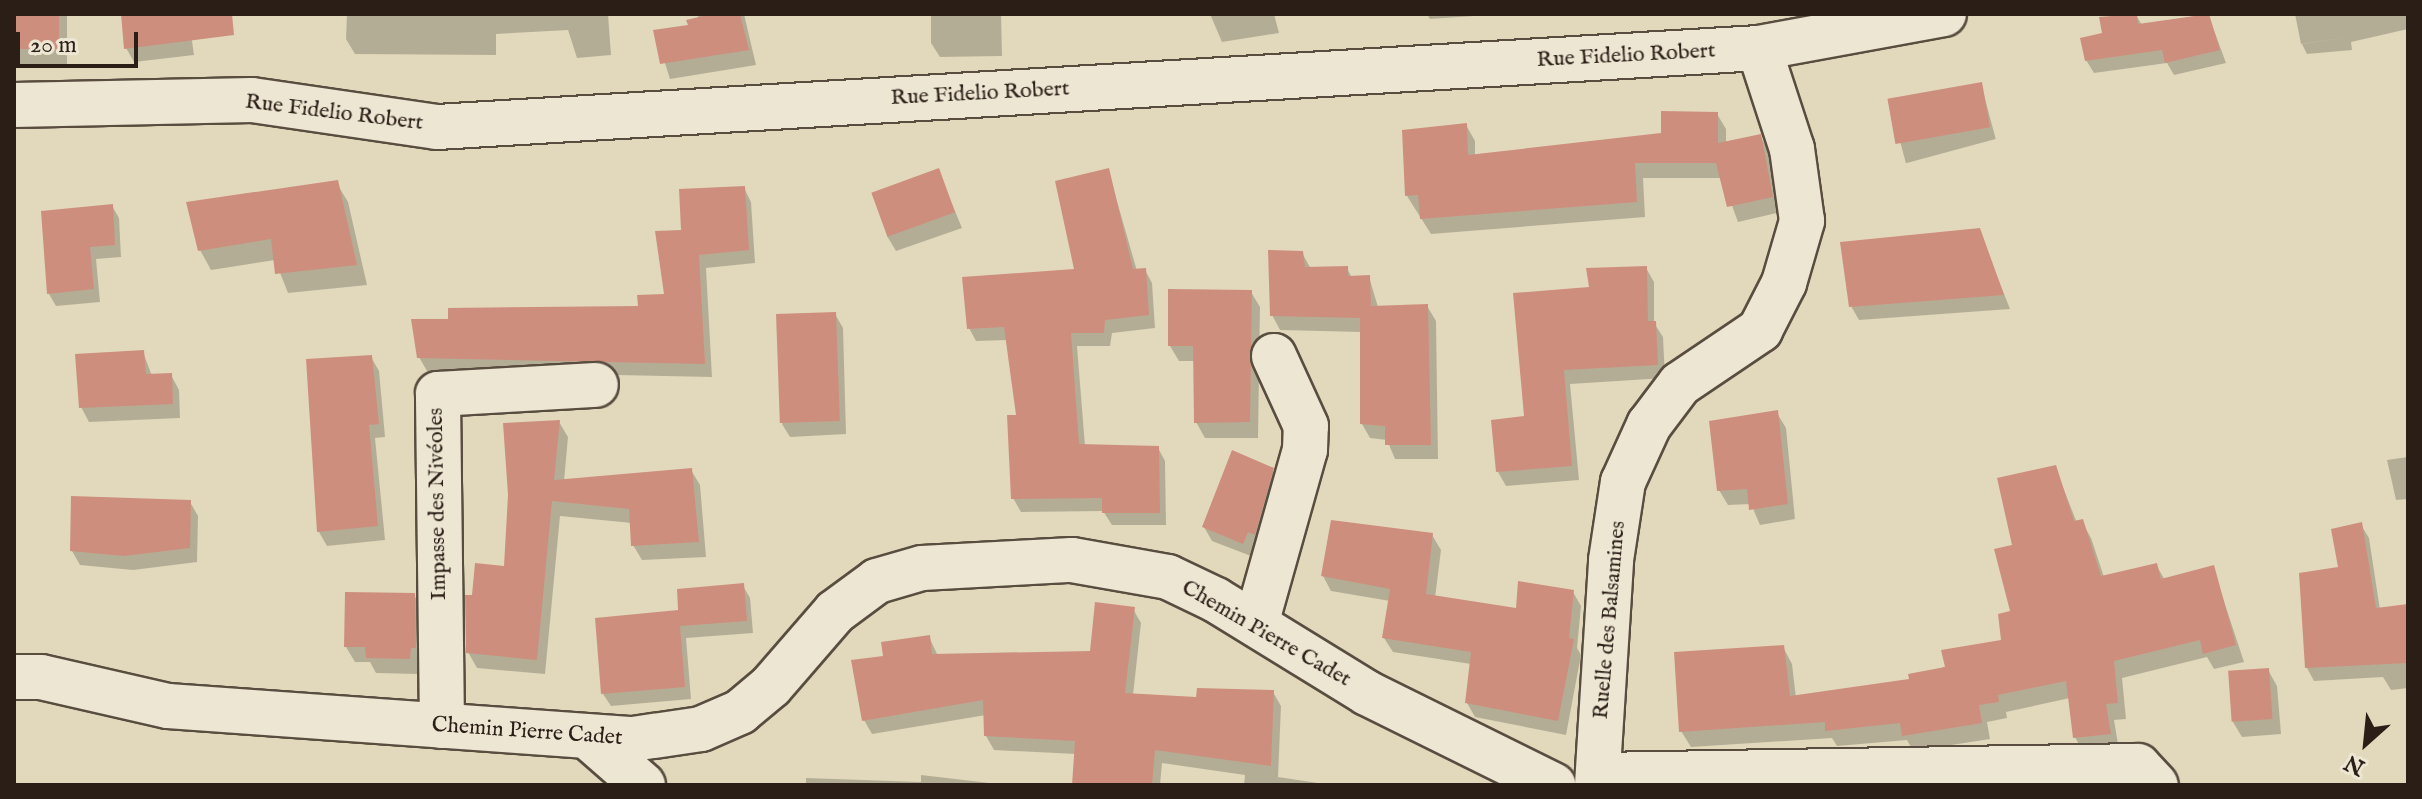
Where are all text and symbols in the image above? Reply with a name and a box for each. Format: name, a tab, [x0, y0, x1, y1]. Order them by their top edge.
scale bar	[20, 16, 142, 66]
text: 20 m	[30, 30, 77, 61]
street label: Rue Fidelio Robert	[1536, 38, 1716, 74]
street label: Rue Fidelio Robert	[890, 76, 1070, 112]
street label: Rue Fidelio Robert	[244, 89, 424, 137]
street label: Impasse des Nivéoles	[423, 408, 453, 600]
street label: Ruelle des Balsamines	[1588, 520, 1632, 720]
street label: Chemin Pierre Cadet	[1177, 575, 1355, 693]
north arrow	[2326, 703, 2406, 783]
street label: Chemin Pierre Cadet	[431, 712, 623, 752]
text: N	[2340, 748, 2370, 781]

